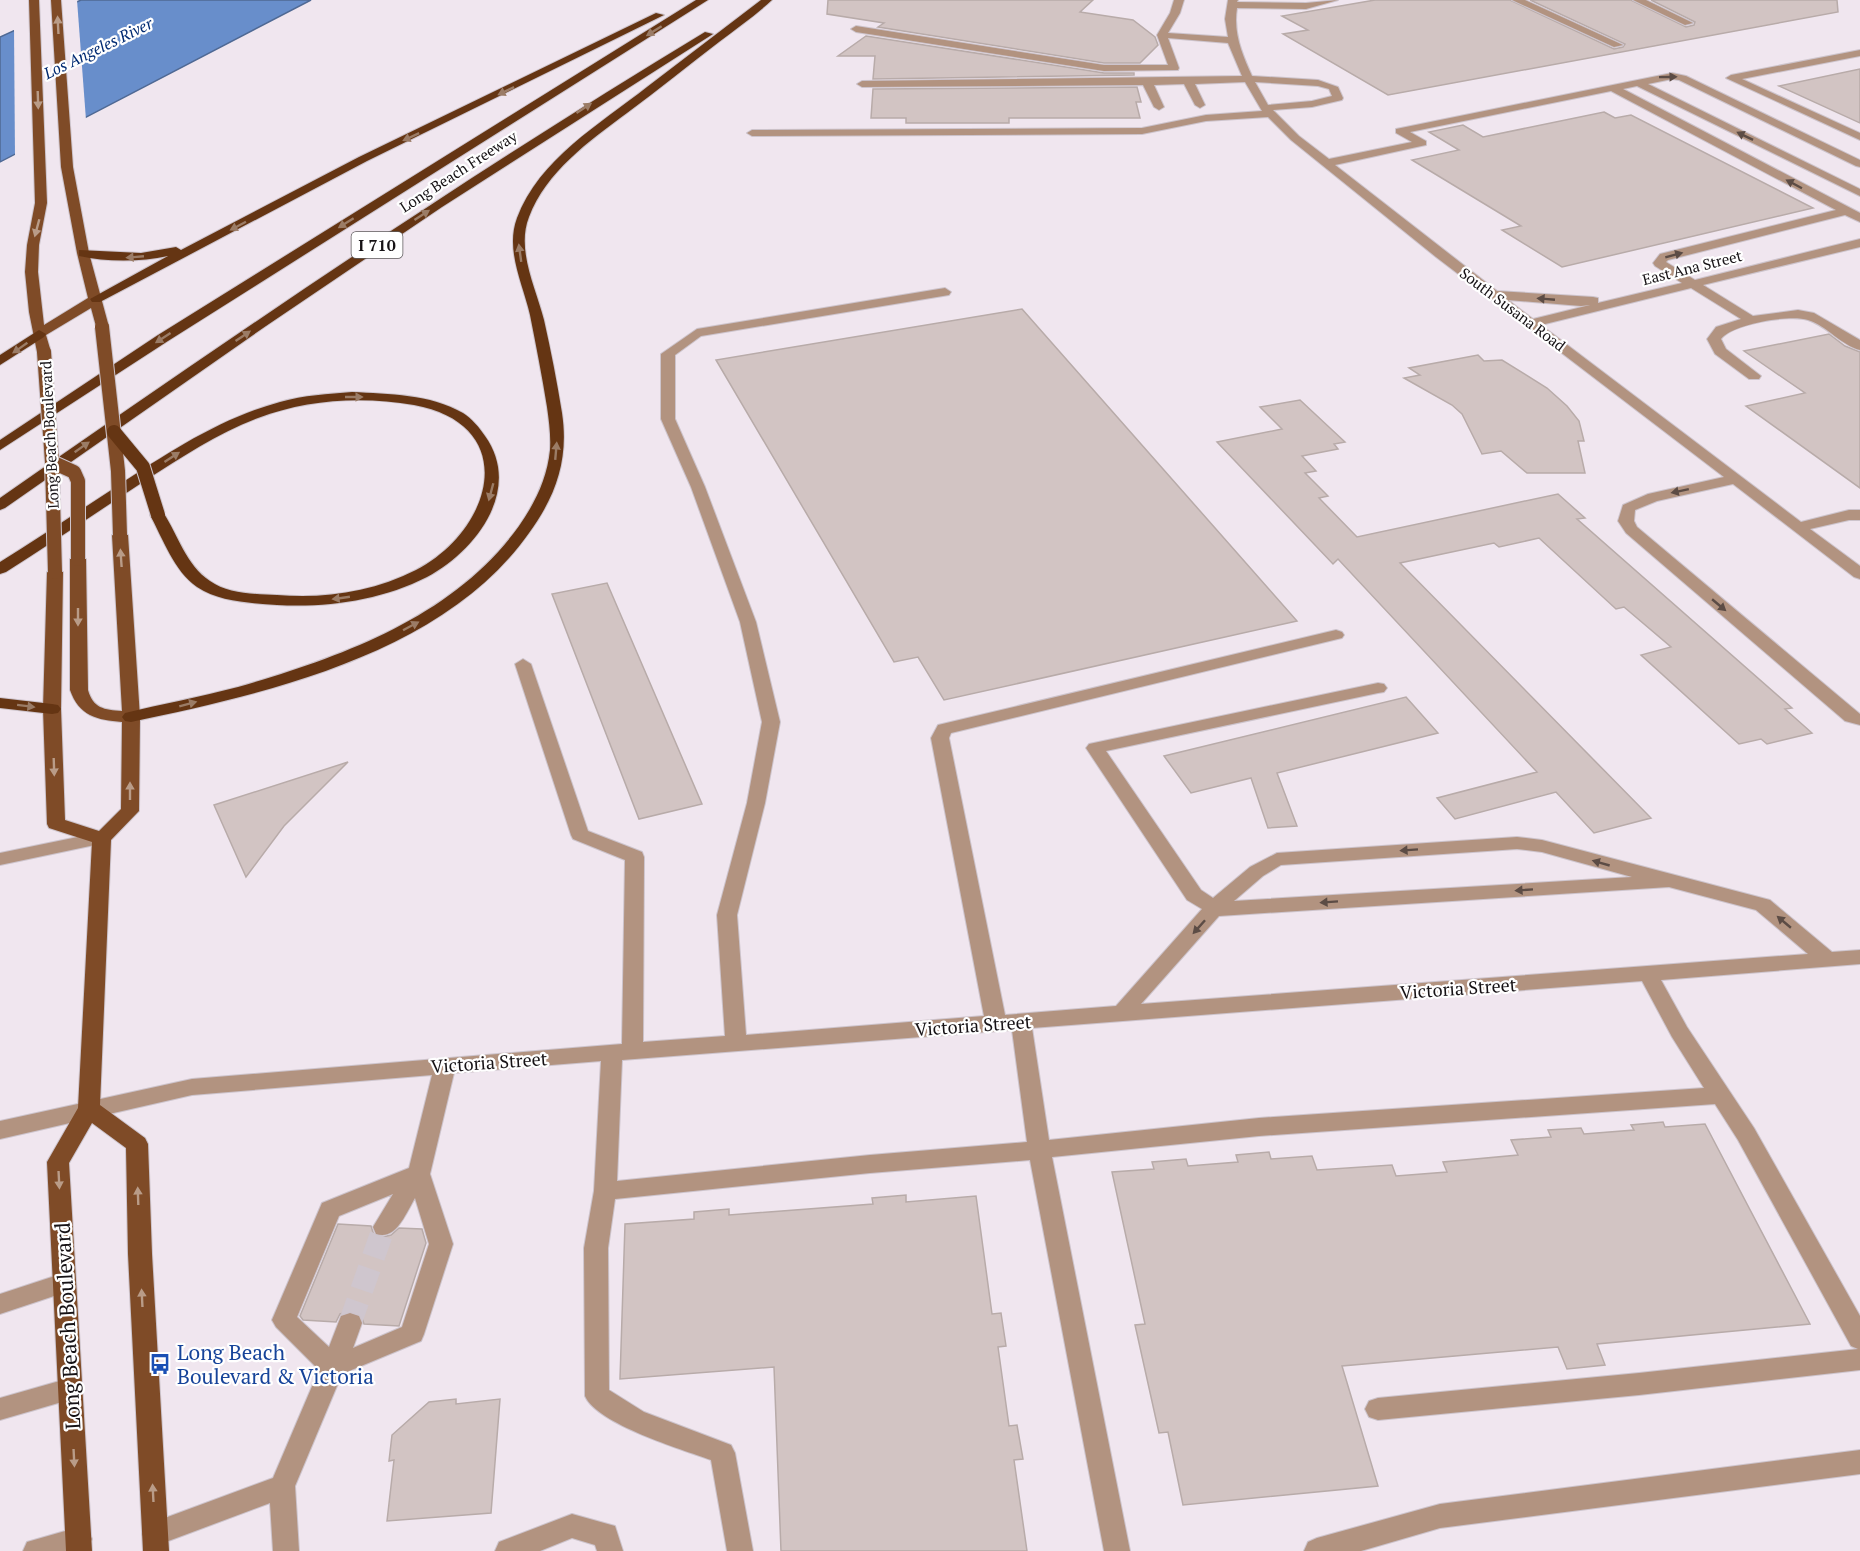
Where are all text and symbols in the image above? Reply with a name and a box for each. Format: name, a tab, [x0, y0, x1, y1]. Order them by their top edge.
water label: Los Angeles River	[39, 12, 157, 84]
one-way arrow	[53, 15, 62, 34]
one-way arrow	[646, 25, 662, 36]
one-way arrow	[1659, 72, 1678, 82]
one-way arrow	[498, 87, 515, 96]
one-way arrow	[33, 91, 42, 110]
one-way arrow	[576, 102, 593, 113]
street label: Long Beach Freeway	[396, 125, 521, 216]
one-way arrow	[1736, 131, 1753, 141]
one-way arrow	[403, 132, 420, 141]
one-way arrow	[1785, 179, 1803, 189]
one-way arrow	[413, 209, 429, 221]
one-way arrow	[338, 218, 354, 229]
one-way arrow	[32, 220, 41, 238]
one-way arrow	[229, 221, 246, 231]
road number: I 710	[352, 232, 403, 258]
one-way arrow	[516, 243, 525, 262]
street label: East Ana Street	[1640, 245, 1744, 289]
one-way arrow	[1665, 249, 1683, 259]
one-way arrow	[125, 252, 144, 262]
street label: South Susana Road	[1456, 263, 1570, 355]
one-way arrow	[1536, 294, 1555, 304]
one-way arrow	[234, 330, 250, 342]
one-way arrow	[155, 332, 171, 343]
one-way arrow	[12, 342, 28, 354]
street label: Long Beach Boulevard	[35, 361, 63, 509]
one-way arrow	[344, 392, 363, 402]
one-way arrow	[74, 441, 90, 453]
one-way arrow	[551, 442, 561, 461]
one-way arrow	[164, 452, 181, 463]
one-way arrow	[486, 483, 495, 501]
one-way arrow	[1670, 487, 1689, 496]
one-way arrow	[117, 549, 126, 568]
one-way arrow	[331, 594, 350, 603]
one-way arrow	[1711, 598, 1726, 611]
one-way arrow	[74, 608, 83, 627]
one-way arrow	[403, 621, 420, 631]
one-way arrow	[179, 699, 197, 708]
one-way arrow	[16, 701, 35, 710]
one-way arrow	[49, 757, 58, 776]
one-way arrow	[125, 782, 135, 801]
one-way arrow	[1399, 845, 1418, 854]
one-way arrow	[1592, 858, 1610, 867]
one-way arrow	[1515, 885, 1534, 894]
one-way arrow	[1320, 897, 1339, 906]
one-way arrow	[1776, 916, 1792, 929]
one-way arrow	[1193, 919, 1206, 934]
street label: Victoria Street	[1399, 972, 1517, 1004]
street label: Victoria Street	[914, 1009, 1032, 1041]
street label: Victoria Street	[430, 1046, 548, 1078]
one-way arrow	[54, 1170, 63, 1189]
one-way arrow	[133, 1186, 143, 1205]
street label: Long Beach Boulevard	[48, 1222, 86, 1430]
one-way arrow	[137, 1288, 147, 1307]
place label: Long Beach Boulevard & Victoria	[177, 1338, 374, 1390]
bus stop icon: Long Beach Boulevard & Victoria	[148, 1352, 172, 1376]
one-way arrow	[70, 1449, 79, 1468]
one-way arrow	[148, 1483, 157, 1502]

